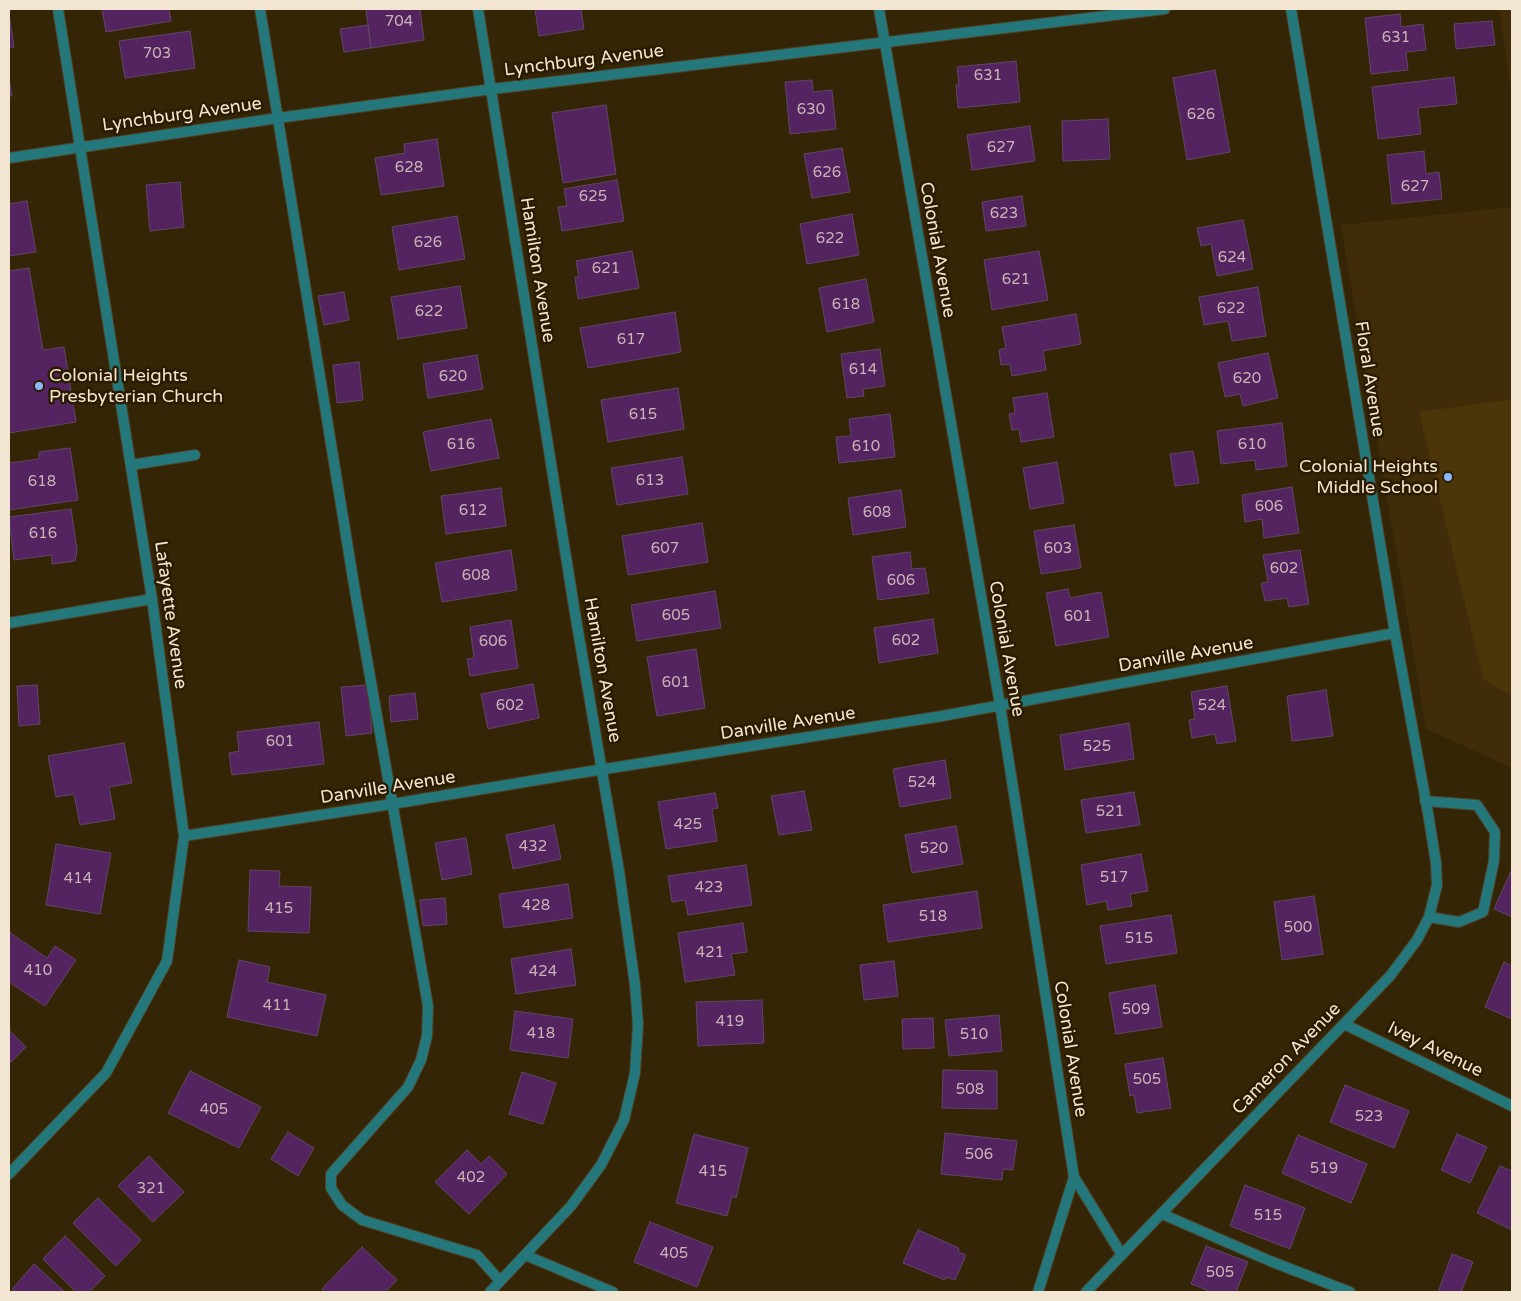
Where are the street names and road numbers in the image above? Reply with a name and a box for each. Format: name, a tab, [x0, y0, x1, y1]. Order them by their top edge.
street label: Lynchburg Avenue	[503, 40, 665, 82]
street label: Lynchburg Avenue	[101, 93, 263, 137]
street label: Colonial Avenue	[914, 180, 960, 320]
street label: Hamilton Avenue	[515, 196, 559, 344]
street label: Floral Avenue	[1349, 320, 1389, 438]
street label: Lafayette Avenue	[149, 540, 191, 690]
street label: Colonial Avenue	[983, 579, 1029, 719]
street label: Hamilton Avenue	[579, 596, 625, 744]
street label: Danville Avenue	[1117, 633, 1255, 677]
street label: Danville Avenue	[719, 703, 857, 745]
street label: Danville Avenue	[319, 767, 457, 809]
street label: Colonial Avenue	[1049, 979, 1091, 1119]
street label: Cameron Avenue	[1228, 999, 1346, 1119]
street label: Ivey Avenue	[1384, 1018, 1486, 1082]

